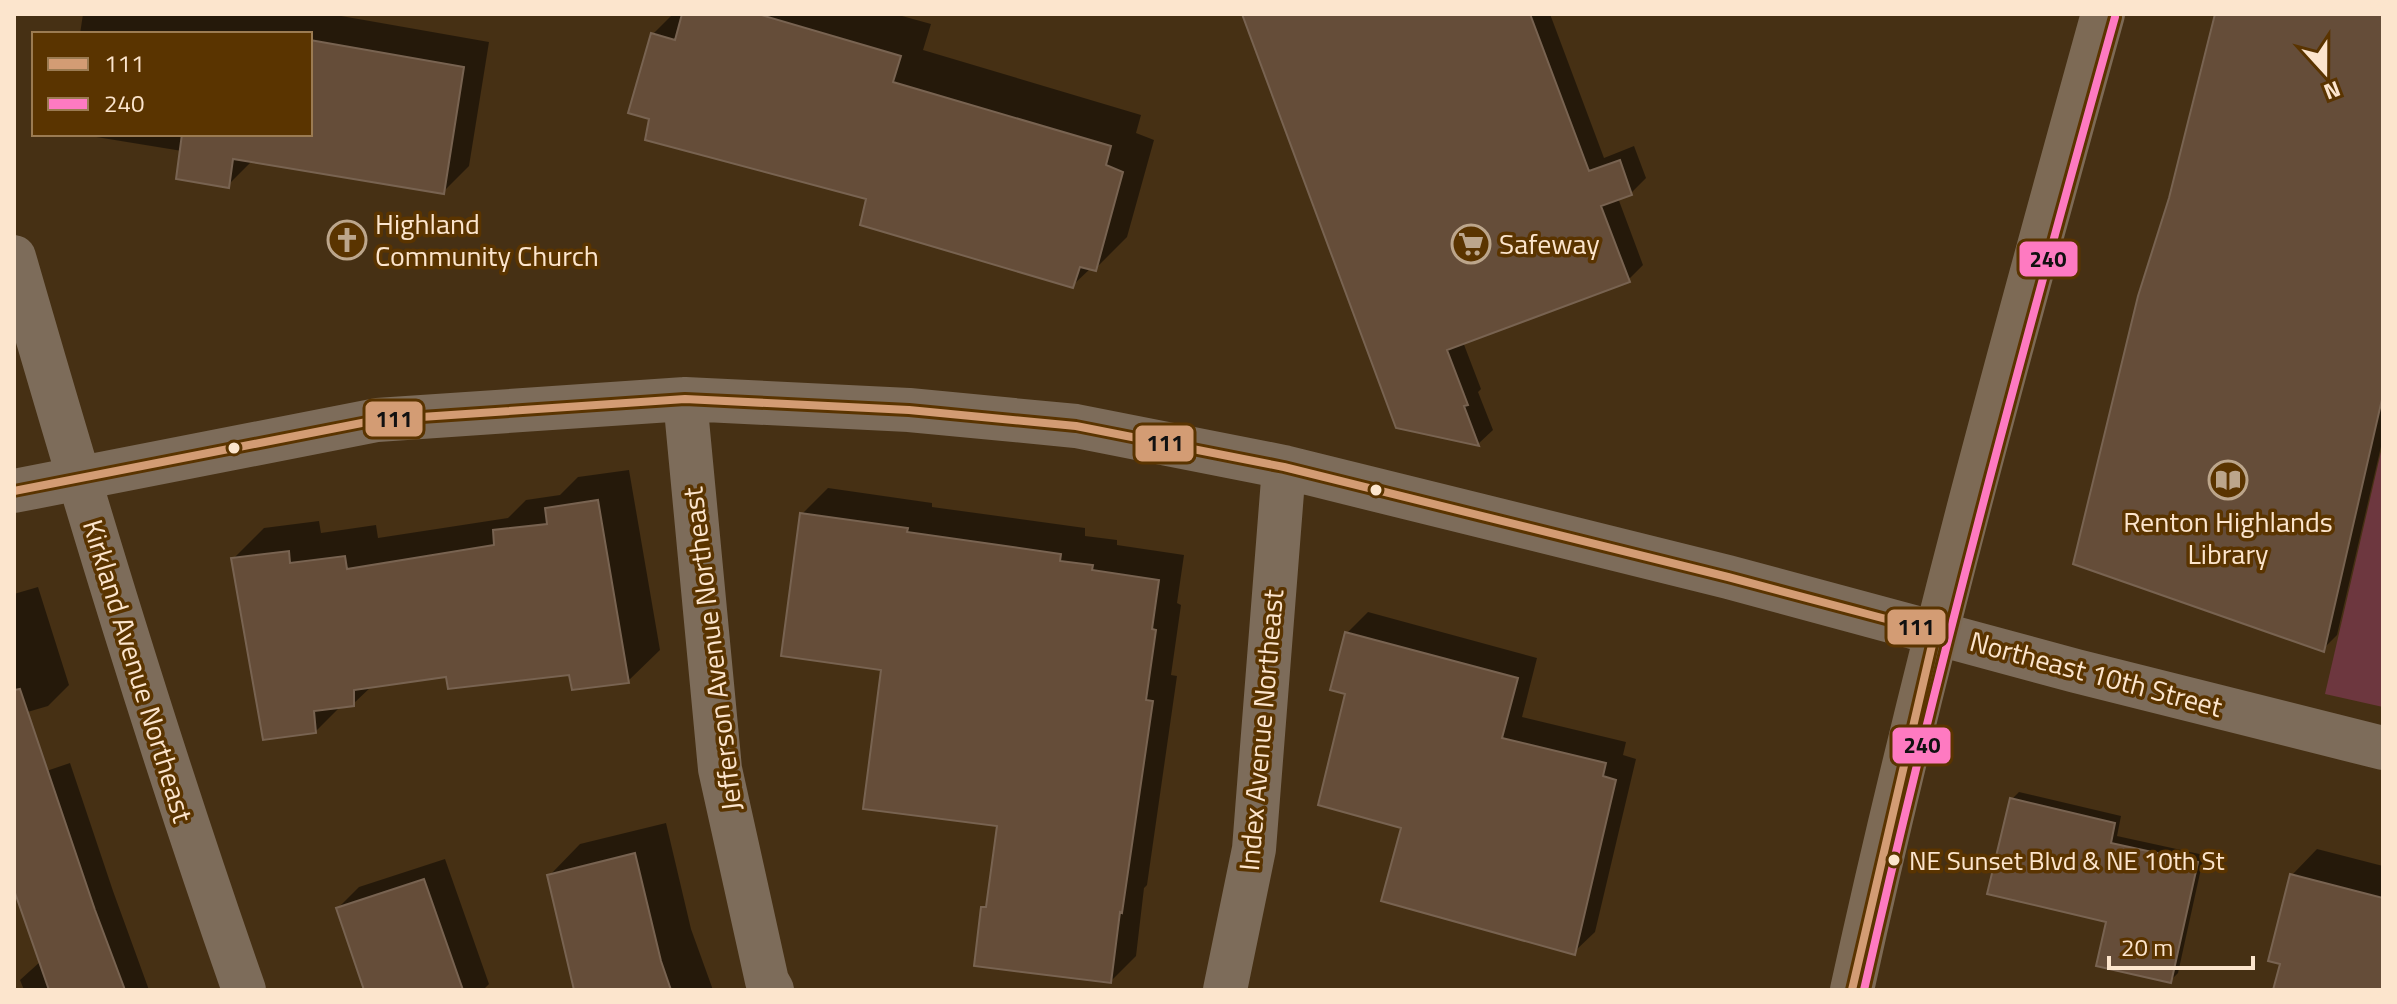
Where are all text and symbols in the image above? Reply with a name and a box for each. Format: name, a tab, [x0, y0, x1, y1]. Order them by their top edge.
legend	[32, 32, 312, 136]
north arrow	[2285, 32, 2365, 112]
text: 111	[104, 45, 144, 81]
text: N	[2319, 72, 2345, 109]
text: 240	[104, 85, 144, 121]
place label: Highland Community Church	[375, 202, 599, 277]
church icon: Highland Community Church	[326, 219, 368, 261]
place label: Safeway	[1499, 222, 1600, 265]
supermarket icon: Safeway	[1450, 223, 1492, 265]
line badge: 240	[2018, 240, 2079, 278]
text: 240	[2030, 242, 2066, 276]
line badge: 111	[364, 400, 424, 438]
text: 111	[376, 402, 412, 436]
line badge: 111	[1134, 424, 1195, 463]
text: 111	[1147, 426, 1183, 460]
unlabelled marker	[226, 440, 242, 456]
library icon: Renton Highlands Library	[2207, 459, 2249, 501]
unlabelled marker	[1368, 482, 1384, 498]
street label: Jefferson Avenue Northeast	[670, 484, 753, 814]
place label: Renton Highlands Library	[2123, 500, 2333, 575]
street label: Kirkland Avenue Northeast	[72, 514, 205, 828]
street label: Index Avenue Northeast	[1227, 587, 1294, 873]
line badge: 111	[1886, 608, 1947, 646]
text: 111	[1898, 610, 1934, 644]
street label: Northeast 10th Street	[1965, 619, 2227, 728]
line badge: 240	[1891, 726, 1952, 765]
text: 240	[1904, 728, 1940, 762]
place label: NE Sunset Blvd & NE 10th St	[1909, 841, 2225, 880]
marker: NE Sunset Blvd & NE 10th St	[1886, 852, 1902, 868]
scale bar	[2109, 920, 2253, 970]
text: 20 m	[2121, 929, 2173, 965]

